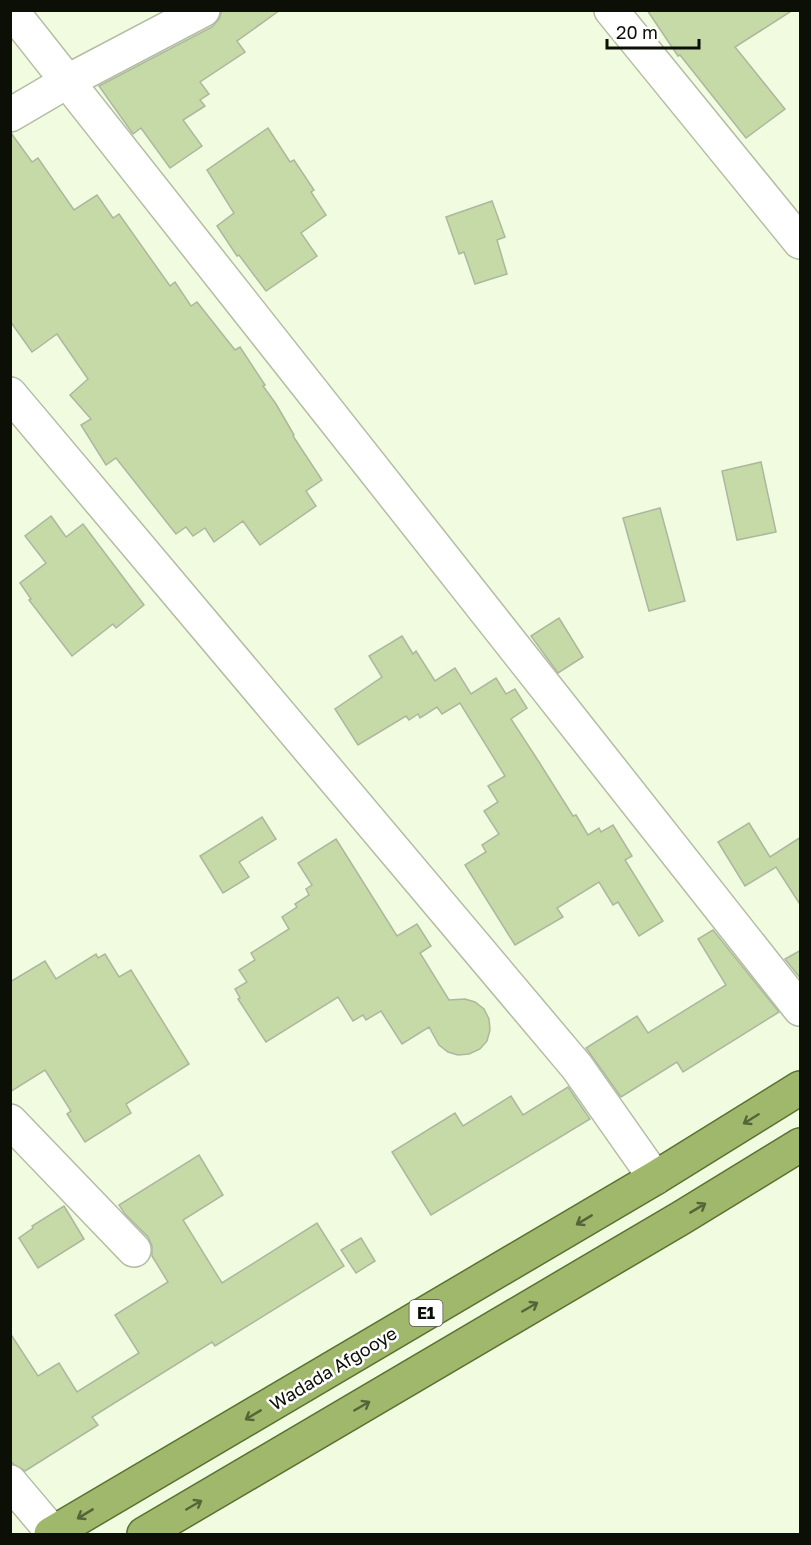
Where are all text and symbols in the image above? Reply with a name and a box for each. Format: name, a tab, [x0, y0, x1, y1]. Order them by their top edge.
scale bar	[607, 12, 698, 50]
text: 20 m	[616, 21, 658, 43]
one-way arrow	[743, 1114, 760, 1126]
one-way arrow	[689, 1201, 706, 1213]
one-way arrow	[576, 1214, 593, 1226]
road number: E1	[410, 1300, 442, 1326]
one-way arrow	[521, 1301, 538, 1313]
street label: Wadada Afgooye	[265, 1321, 401, 1415]
one-way arrow	[353, 1400, 370, 1412]
one-way arrow	[245, 1409, 262, 1421]
one-way arrow	[185, 1498, 202, 1510]
one-way arrow	[77, 1508, 94, 1520]

